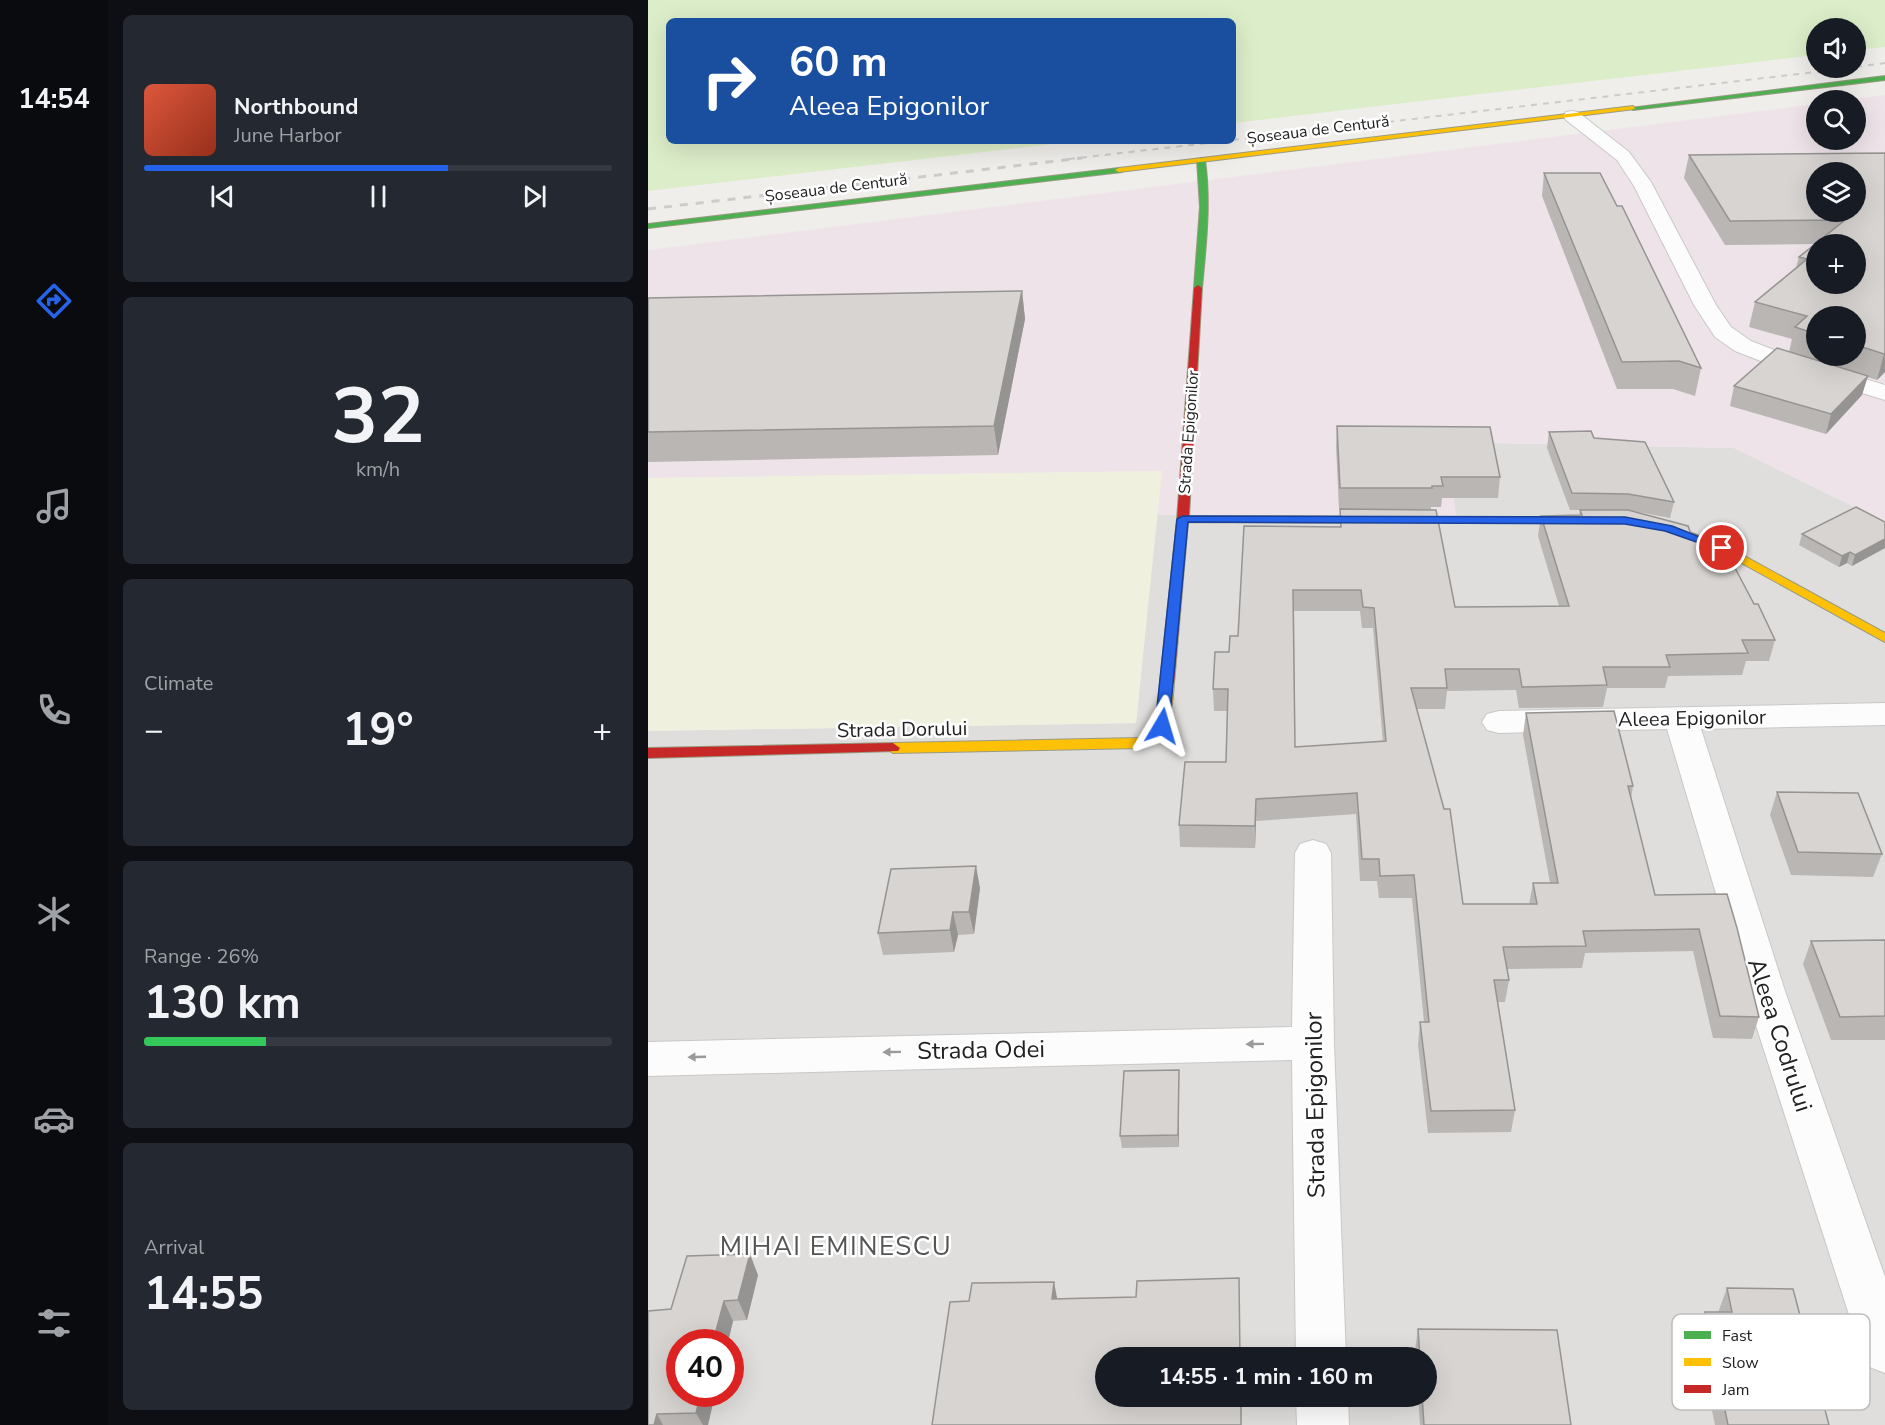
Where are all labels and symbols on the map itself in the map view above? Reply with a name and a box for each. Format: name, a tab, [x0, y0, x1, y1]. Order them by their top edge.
street label: Șoseaua de Centură	[1246, 110, 1391, 150]
street label: Șoseaua de Centură	[764, 168, 909, 208]
street label: Strada Epigonilor	[1174, 369, 1204, 495]
pin	[1696, 522, 1747, 573]
position arrow	[1130, 694, 1194, 758]
street label: Aleea Epigonilor	[1618, 704, 1766, 733]
street label: Strada Dorului	[837, 715, 967, 744]
street label: Aleea Codrului	[1740, 954, 1820, 1116]
street label: Strada Epigonilor	[1297, 1011, 1333, 1198]
street label: Strada Odei	[917, 1033, 1045, 1067]
one-way arrow	[1245, 1039, 1264, 1049]
one-way arrow	[882, 1047, 901, 1057]
one-way arrow	[687, 1053, 706, 1062]
district label: MIHAI EMINESCU	[720, 1229, 952, 1264]
legend	[1672, 1314, 1870, 1410]
text: Fast	[1722, 1325, 1753, 1347]
speed limit sign: 40	[666, 1329, 744, 1407]
text: Slow	[1722, 1352, 1759, 1374]
text: Jam	[1721, 1379, 1749, 1401]

